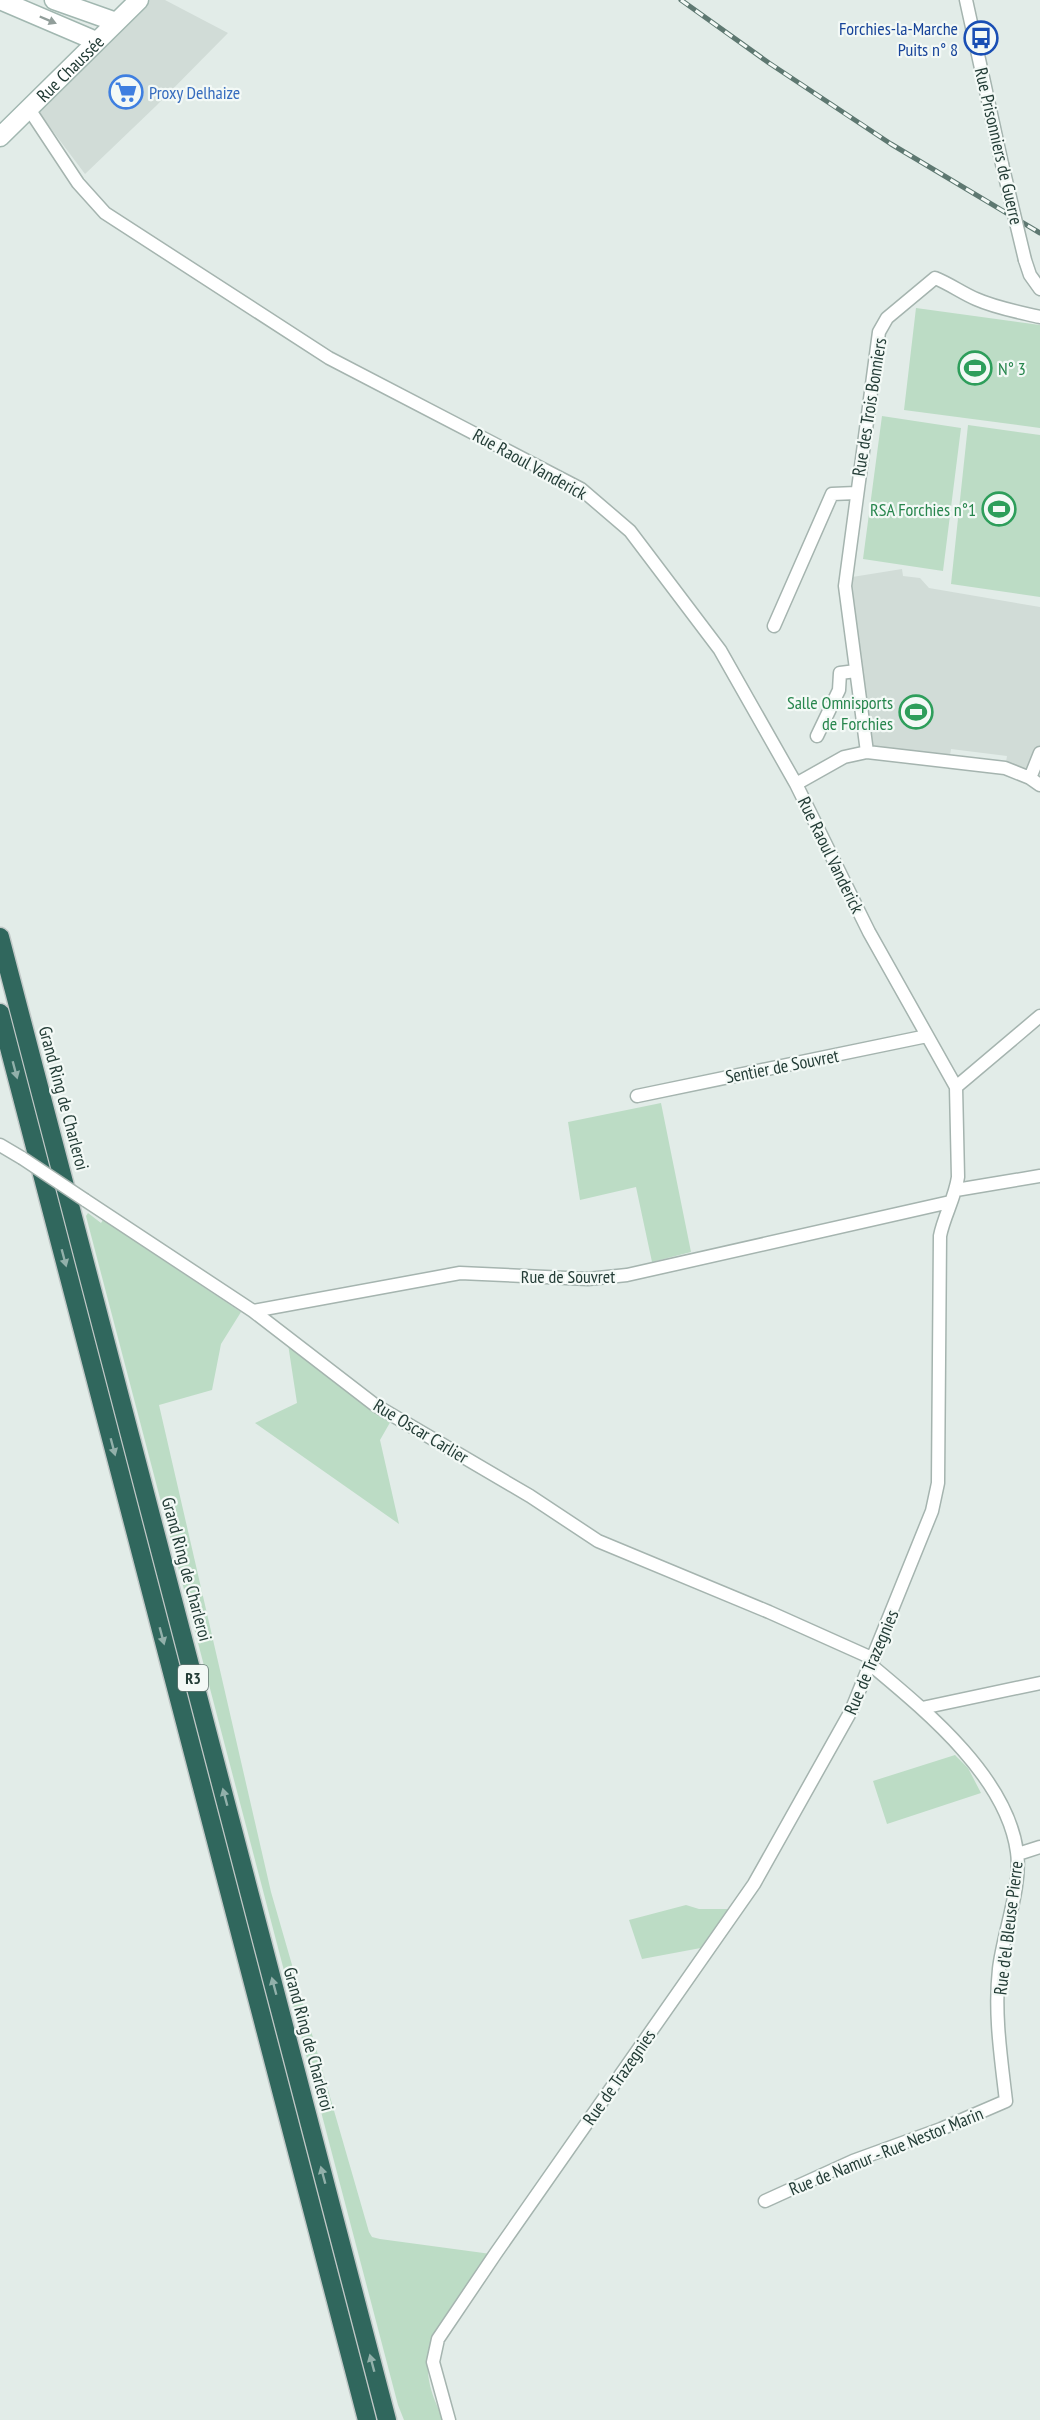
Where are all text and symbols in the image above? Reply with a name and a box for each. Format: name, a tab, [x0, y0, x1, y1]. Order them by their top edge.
one-way arrow	[39, 16, 57, 25]
place label: Forchies-la-Marche Puits n° 8	[839, 17, 958, 61]
bus stop icon: Forchies-la-Marche Puits n° 8	[963, 20, 999, 56]
street label: Rue Chaussée	[31, 30, 108, 107]
street label: Rue Prisonniers de Guerre	[970, 65, 1028, 227]
supermarket icon: Proxy Delhaize	[108, 74, 144, 110]
place label: Proxy Delhaize	[149, 81, 240, 104]
street label: Rue des Trois Bonniers	[847, 336, 891, 478]
sports icon: N° 3	[957, 350, 993, 386]
place label: N° 3	[998, 357, 1026, 380]
street label: Rue Raoul Vanderick	[469, 423, 591, 505]
sports icon: RSA Forchies n°1	[981, 491, 1017, 527]
place label: RSA Forchies n°1	[870, 498, 976, 521]
place label: Salle Omnisports de Forchies	[787, 691, 893, 735]
sports icon: Salle Omnisports de Forchies	[898, 694, 934, 730]
street label: Rue Raoul Vanderick	[793, 793, 869, 917]
street label: Grand Ring de Charleroi	[34, 1023, 94, 1173]
street label: Sentier de Souvret	[724, 1044, 841, 1088]
one-way arrow	[10, 1060, 20, 1079]
one-way arrow	[60, 1249, 69, 1267]
street label: Rue de Souvret	[521, 1265, 615, 1288]
street label: Rue Oscar Carlier	[369, 1394, 473, 1468]
one-way arrow	[109, 1438, 118, 1456]
street label: Grand Ring de Charleroi	[157, 1494, 217, 1644]
street label: Rue de Trazegnies	[839, 1606, 903, 1718]
one-way arrow	[158, 1627, 168, 1645]
road number: R3	[178, 1665, 208, 1691]
one-way arrow	[219, 1788, 229, 1807]
street label: Rue d'el Bleuse Pierre	[988, 1860, 1028, 1996]
street label: Grand Ring de Charleroi	[279, 1964, 339, 2114]
one-way arrow	[268, 1977, 278, 1995]
street label: Rue de Trazegnies	[578, 2025, 660, 2129]
street label: Rue de Namur - Rue Nestor Marin	[786, 2102, 986, 2200]
one-way arrow	[318, 2166, 327, 2184]
one-way arrow	[367, 2354, 377, 2373]

